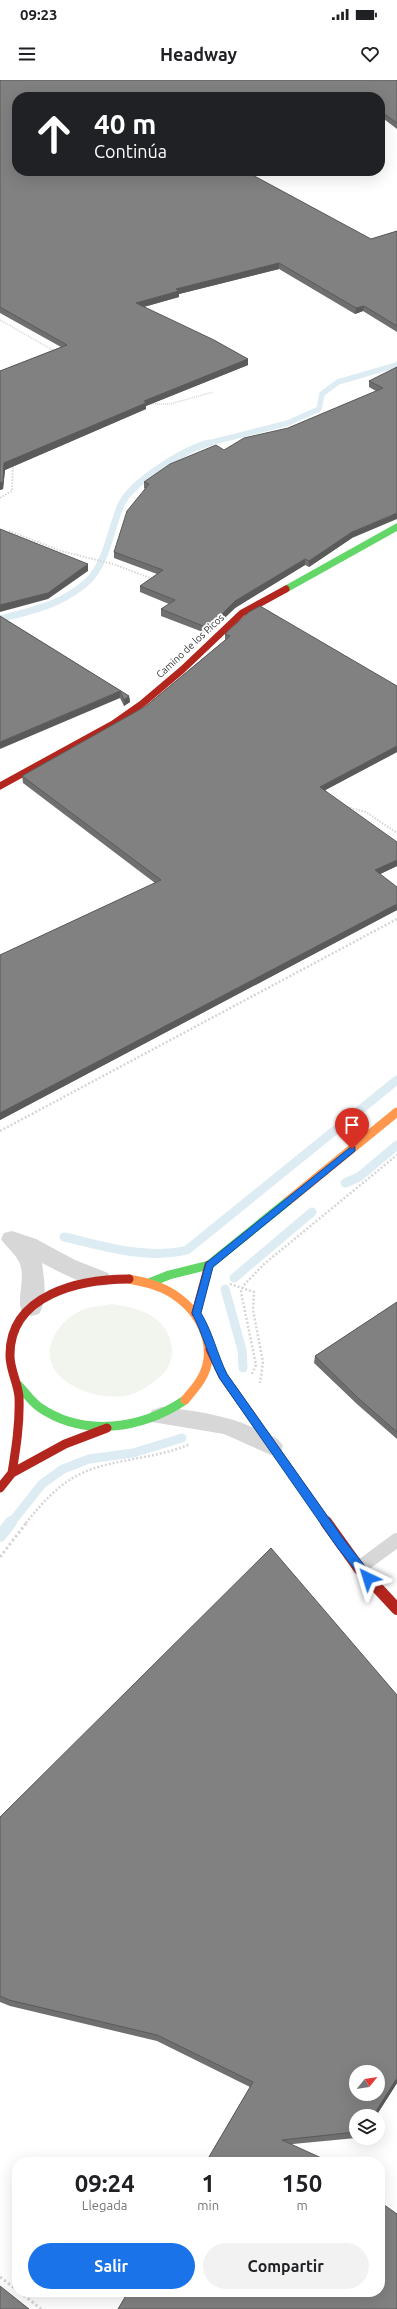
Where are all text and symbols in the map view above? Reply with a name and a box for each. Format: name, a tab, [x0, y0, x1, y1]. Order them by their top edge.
text: 09:23	[20, 6, 58, 23]
icon: menu	[16, 43, 38, 65]
icon: heart	[359, 43, 381, 65]
text: Headway	[160, 44, 237, 64]
icon: ahead	[28, 108, 80, 160]
text: 40 m	[94, 108, 156, 139]
text: Continúa	[94, 141, 167, 161]
street label: Camino de los Picos	[154, 612, 226, 680]
pin	[335, 1108, 369, 1149]
icon: arrive	[341, 1114, 363, 1136]
position arrow	[347, 1557, 389, 1599]
north arrow	[349, 2065, 385, 2101]
map controls	[349, 2065, 385, 2145]
button: layers	[349, 2109, 385, 2145]
text: 09:24	[75, 2170, 135, 2197]
text: 1	[201, 2170, 215, 2197]
text: 150	[282, 2170, 322, 2197]
text: Llegada	[82, 2198, 127, 2212]
text: min	[197, 2198, 219, 2212]
text: m	[296, 2198, 308, 2212]
button: Salir	[28, 2243, 195, 2289]
button: Compartir	[203, 2243, 369, 2289]

